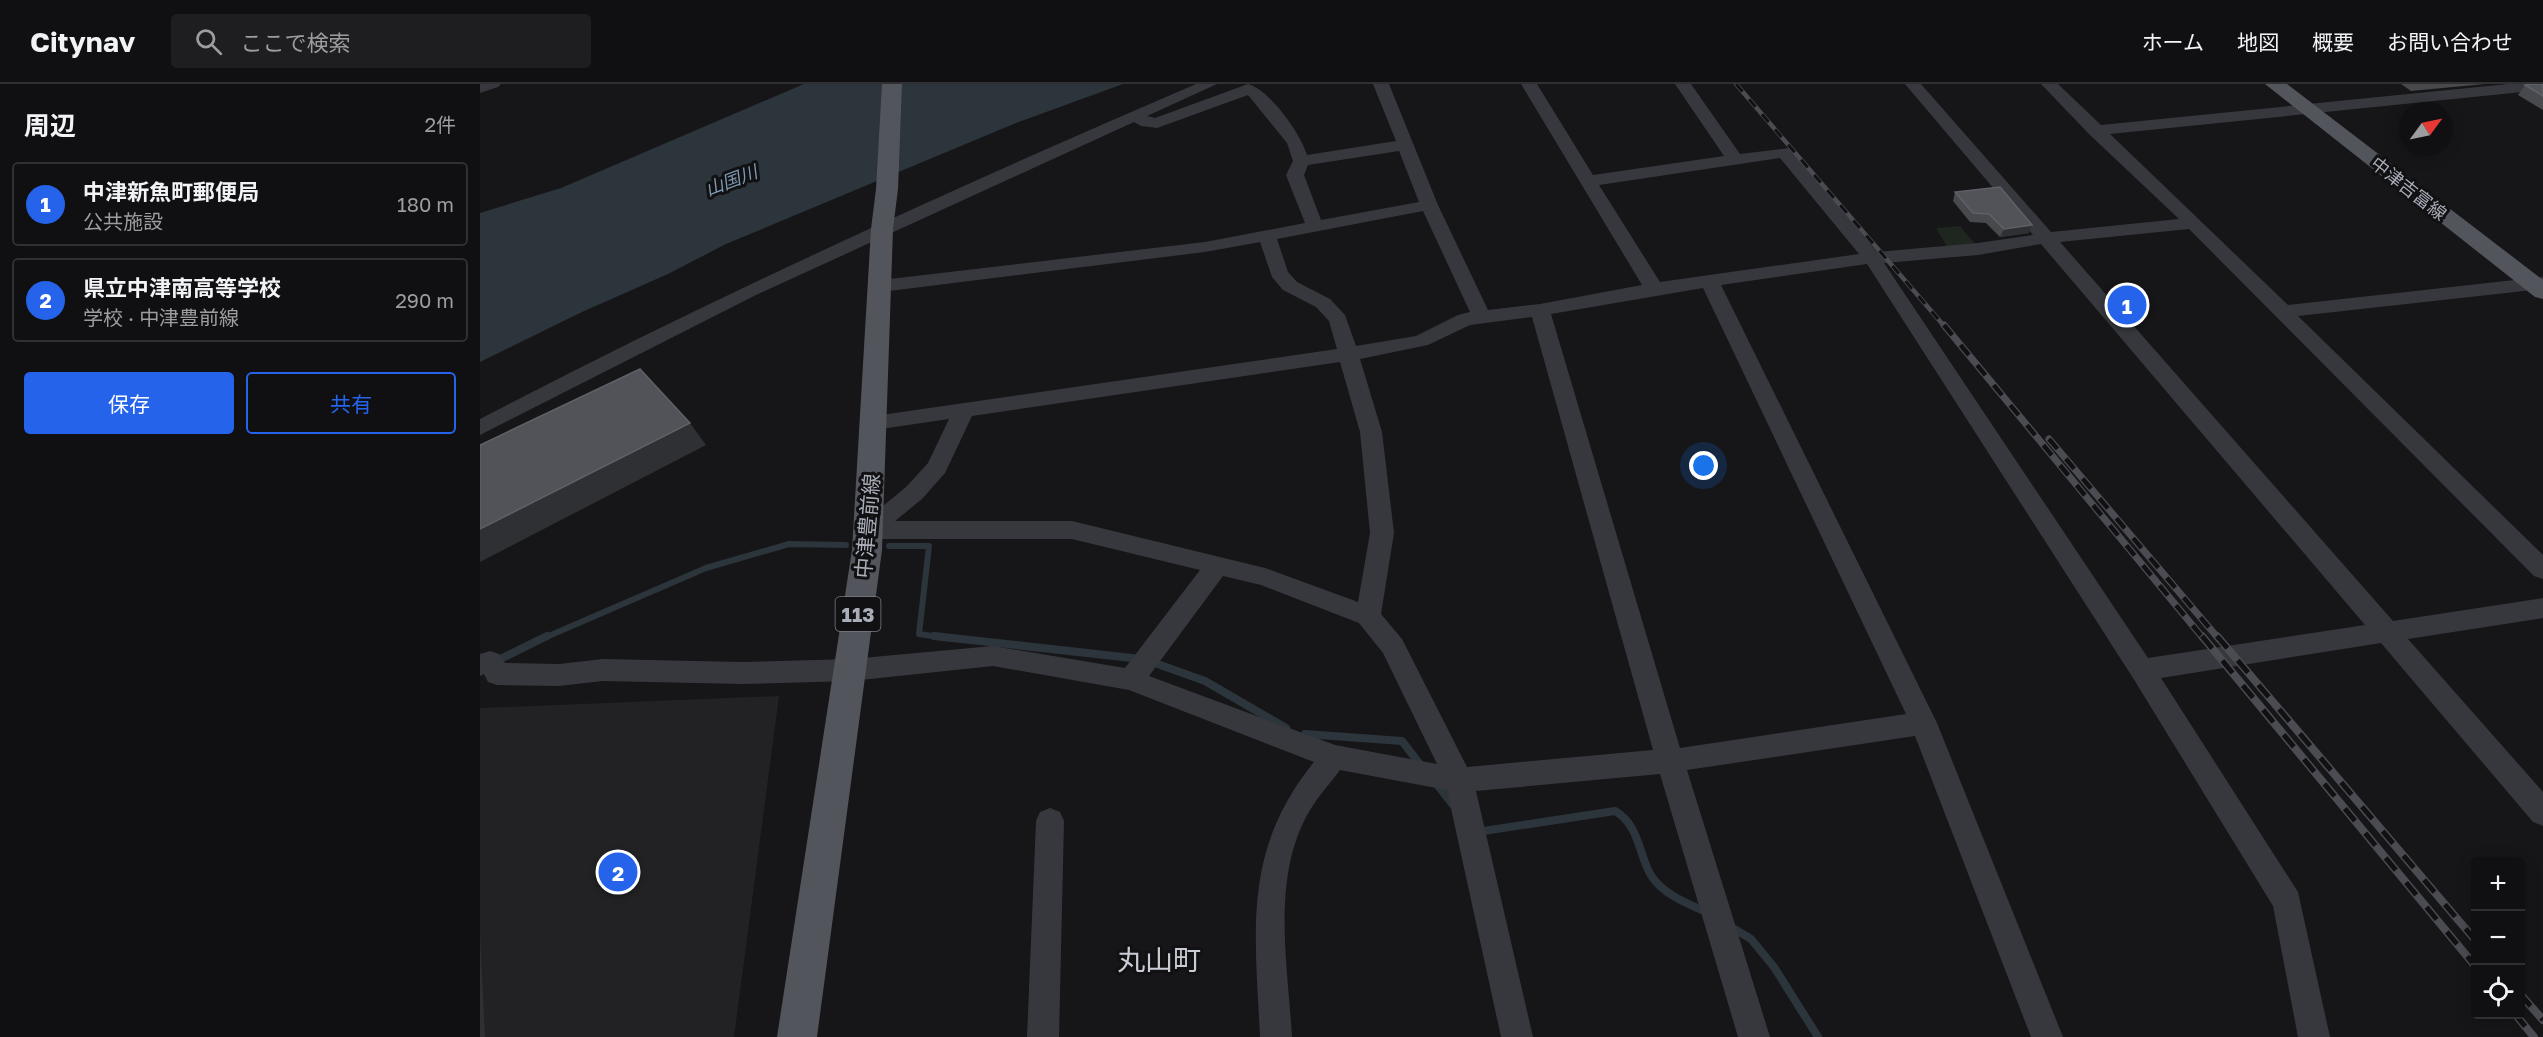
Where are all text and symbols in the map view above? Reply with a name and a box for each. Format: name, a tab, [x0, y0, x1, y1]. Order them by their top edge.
search box	[171, 14, 591, 68]
text: Citynav	[30, 25, 135, 58]
icon: search	[192, 25, 225, 58]
text: ここで検索	[240, 29, 350, 56]
text: ホーム	[2142, 29, 2204, 55]
text: 地図	[2237, 29, 2279, 55]
text: 概要	[2312, 29, 2354, 55]
text: お問い合わせ	[2387, 29, 2513, 55]
north arrow	[2399, 102, 2453, 156]
text: 周辺	[24, 110, 76, 141]
text: 2件	[424, 112, 456, 136]
street label: 中津吉富線	[2367, 152, 2451, 224]
water label: 山国川	[702, 159, 762, 200]
text: 中津新魚町郵便局	[83, 178, 259, 205]
text: 1	[40, 192, 51, 216]
text: 180 m	[397, 192, 454, 216]
text: 公共施設	[83, 209, 163, 233]
text: 県立中津南高等学校	[83, 274, 281, 301]
pin: 1	[2108, 282, 2146, 328]
text: 2	[39, 288, 52, 312]
text: 290 m	[395, 288, 454, 312]
text: 学校 · 中津豊前線	[83, 305, 239, 329]
button: 保存	[24, 372, 234, 434]
button: 共有	[246, 372, 456, 434]
your location	[1689, 451, 1718, 480]
street label: 中津豊前線	[849, 473, 885, 579]
road number: 113	[836, 597, 880, 631]
pin: 2	[598, 850, 638, 894]
map controls	[2471, 857, 2525, 1019]
button: +	[2471, 857, 2525, 911]
button: −	[2471, 911, 2525, 965]
district label: 丸山町	[1117, 943, 1201, 976]
button: locate	[2471, 965, 2525, 1019]

